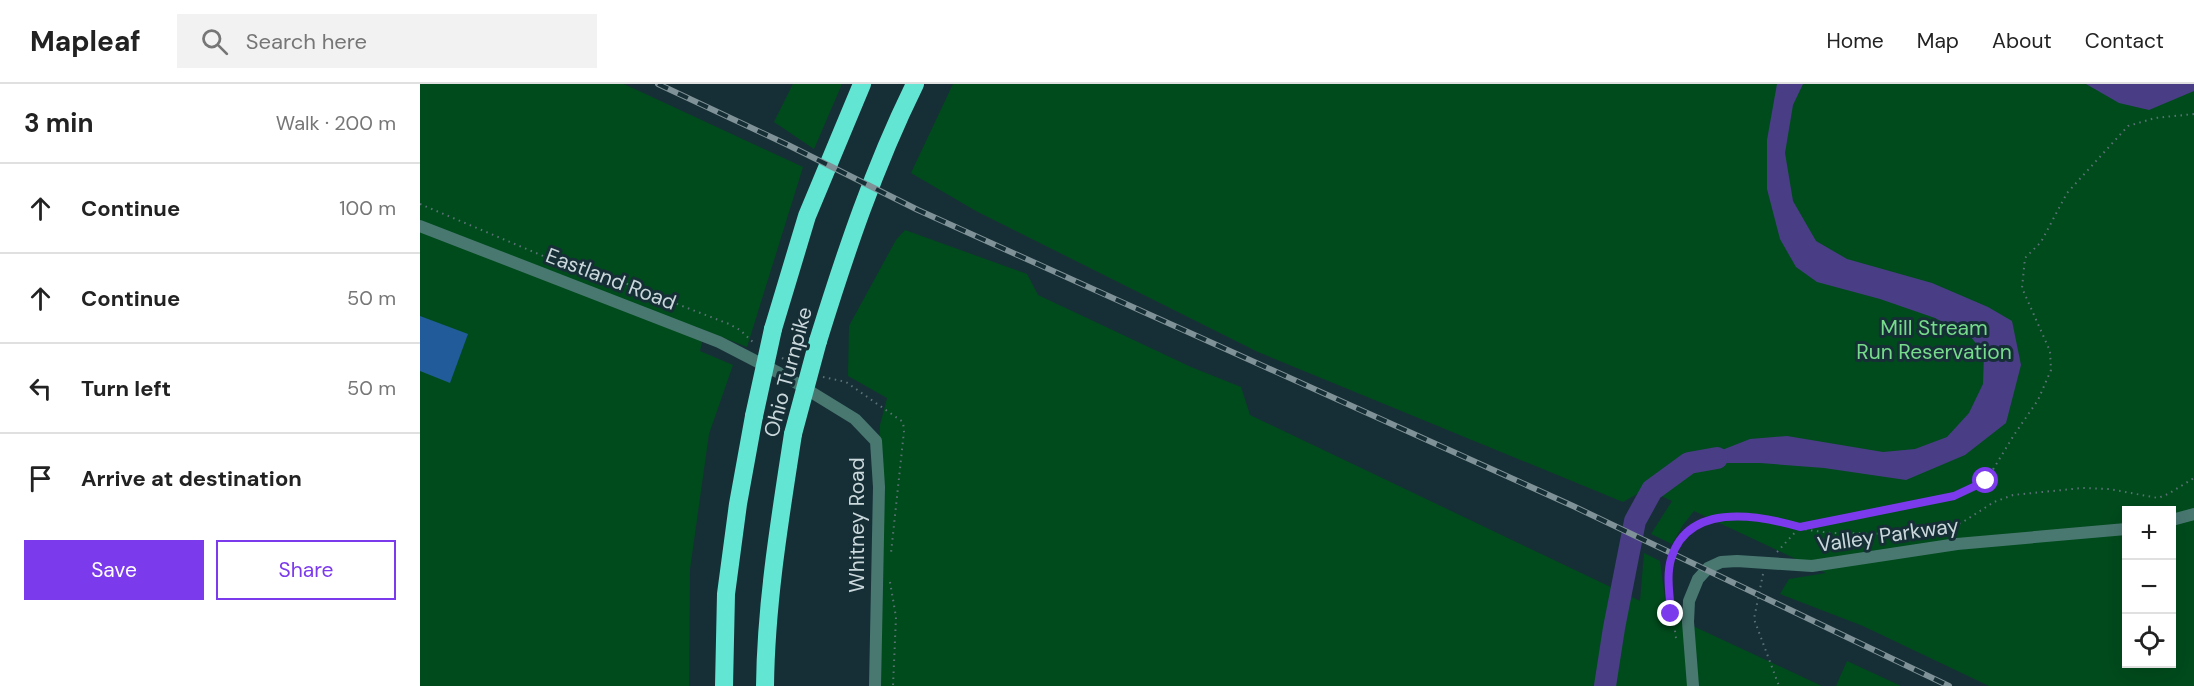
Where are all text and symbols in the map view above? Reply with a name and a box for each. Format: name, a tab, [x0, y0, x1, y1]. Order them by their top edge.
search box	[177, 14, 597, 68]
text: Mapleaf	[30, 23, 141, 60]
icon: search	[198, 25, 231, 58]
text: Search here	[246, 27, 367, 56]
text: Home	[1826, 27, 1884, 55]
text: Map	[1917, 27, 1959, 55]
text: About	[1992, 27, 2052, 55]
text: Contact	[2085, 27, 2164, 55]
text: 3 min	[24, 106, 93, 140]
text: Walk · 200 m	[276, 110, 396, 136]
icon: ahead	[24, 192, 57, 225]
text: Continue	[81, 194, 180, 223]
text: 100 m	[339, 195, 396, 221]
street label: Eastland Road	[542, 241, 680, 317]
icon: ahead	[24, 282, 57, 315]
text: Continue	[81, 284, 180, 313]
text: 50 m	[347, 285, 396, 311]
street label: Ohio Turnpike	[757, 304, 819, 440]
park label: Mill Stream Run Reservation	[1856, 314, 2012, 366]
icon: left	[24, 372, 57, 405]
text: Turn left	[81, 374, 171, 403]
text: 50 m	[347, 375, 396, 401]
street label: Whitney Road	[843, 457, 871, 593]
icon: arrive	[24, 462, 57, 495]
text: Arrive at destination	[81, 464, 302, 493]
route start	[1972, 467, 1998, 493]
map controls	[2122, 506, 2176, 668]
button: +	[2122, 506, 2176, 560]
street label: Valley Parkway	[1816, 511, 1961, 559]
button: Save	[24, 540, 204, 600]
button: Share	[216, 540, 396, 600]
button: −	[2122, 560, 2176, 614]
route end	[1657, 600, 1683, 626]
button: locate	[2122, 614, 2176, 668]

